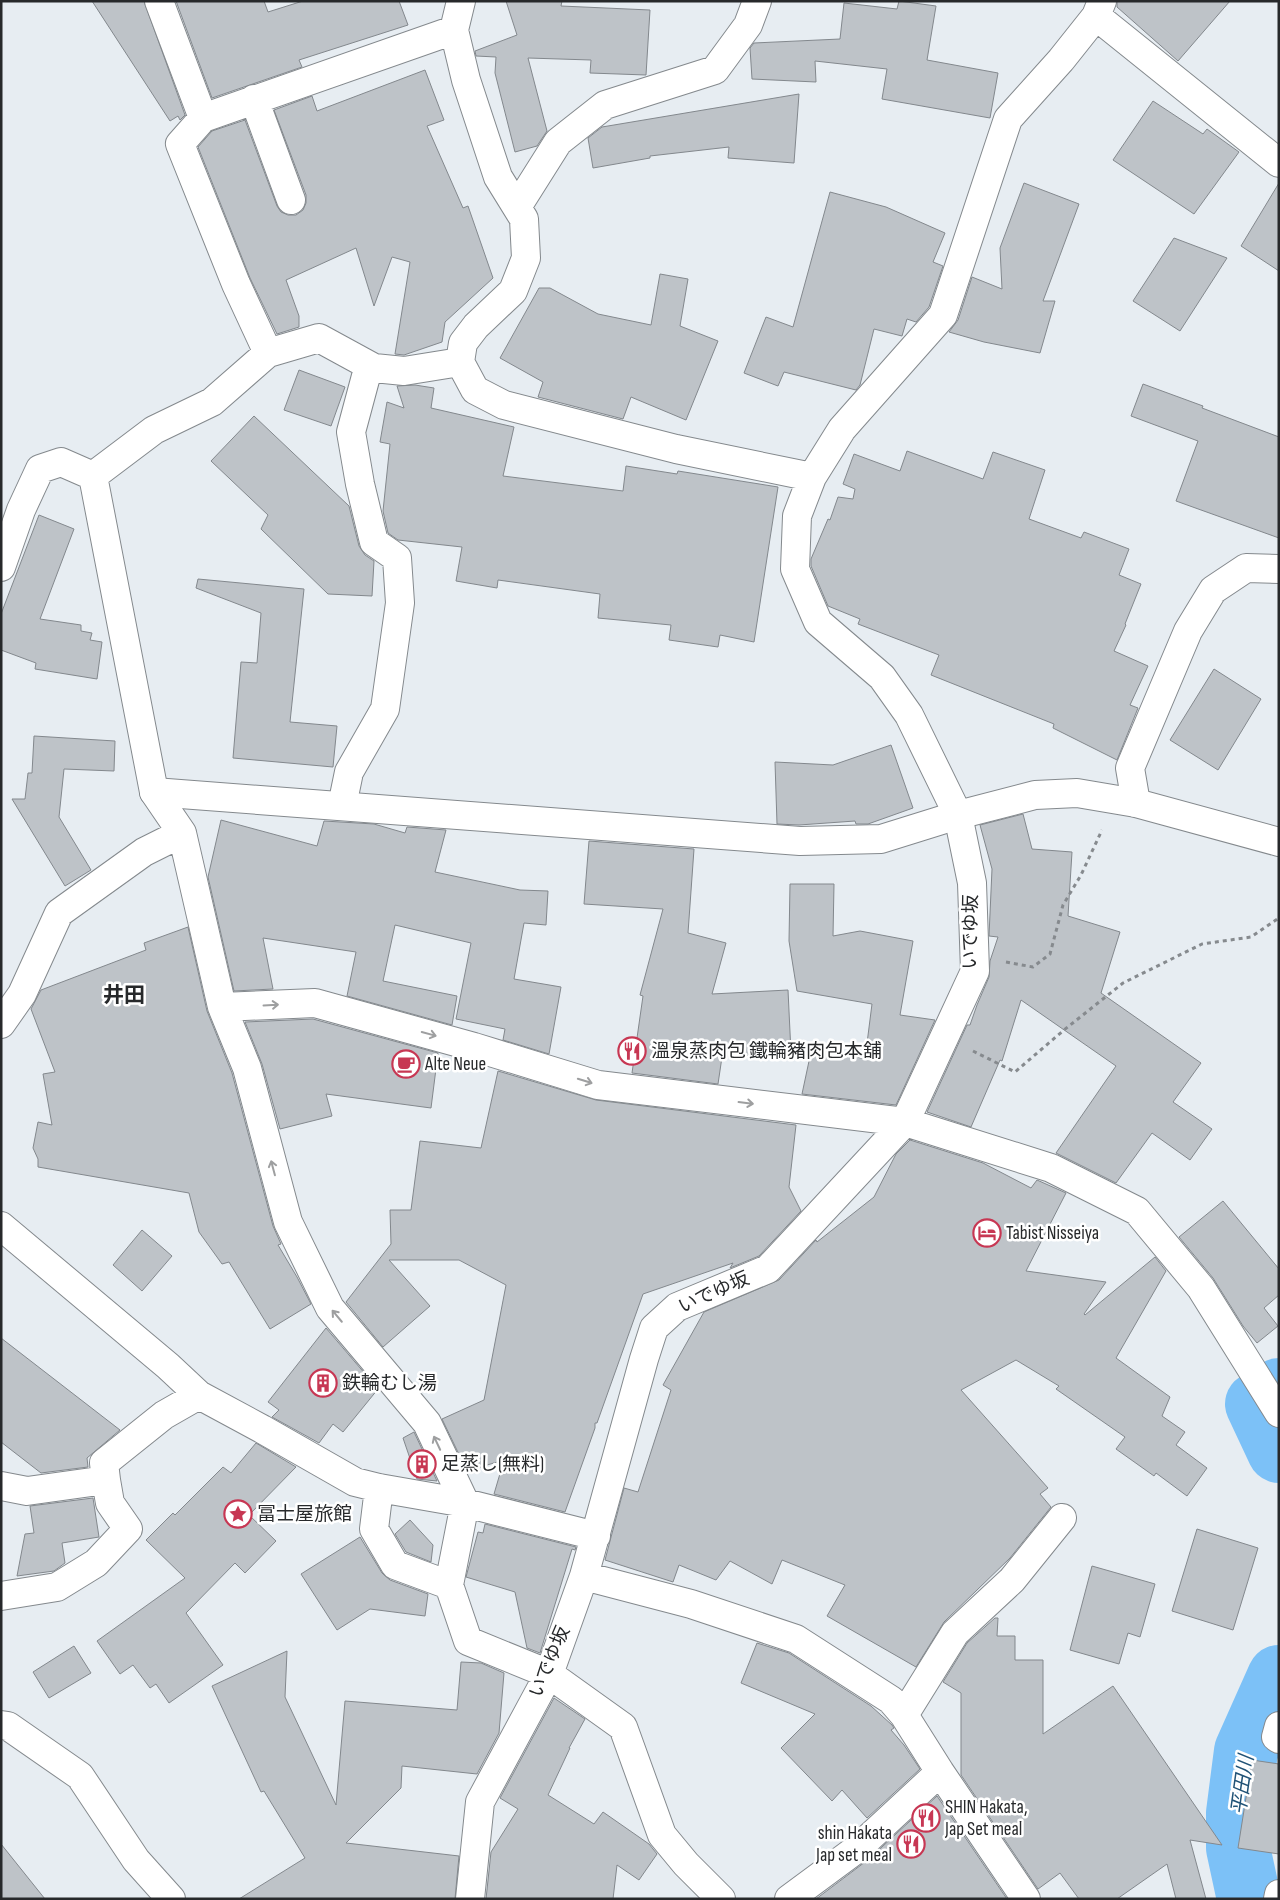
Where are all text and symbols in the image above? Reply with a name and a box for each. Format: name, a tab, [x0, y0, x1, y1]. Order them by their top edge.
street label: いでゆ坂	[959, 894, 983, 970]
district label: 井田	[103, 983, 145, 1008]
one-way arrow	[263, 1000, 279, 1009]
one-way arrow	[421, 1030, 437, 1040]
restaurant icon: 溫泉蒸肉包 鐵輪豬肉包本舖	[617, 1036, 647, 1066]
place label: 溫泉蒸肉包 鐵輪豬肉包本舖	[651, 1040, 882, 1063]
cafe icon: Alte Neue	[391, 1049, 421, 1079]
place label: Alte Neue	[424, 1053, 486, 1076]
one-way arrow	[577, 1077, 593, 1087]
one-way arrow	[737, 1098, 753, 1108]
one-way arrow	[268, 1160, 278, 1176]
hotel icon: Tabist Nisseiya	[972, 1218, 1002, 1248]
place label: Tabist Nisseiya	[1006, 1222, 1099, 1245]
street label: いでゆ坂	[675, 1267, 753, 1319]
one-way arrow	[332, 1310, 343, 1323]
building icon: 鉄輪むし湯	[308, 1368, 338, 1398]
place label: 鉄輪むし湯	[342, 1372, 437, 1395]
one-way arrow	[431, 1436, 441, 1451]
building icon: 足蒸し(無料)	[407, 1449, 437, 1479]
place label: 足蒸し(無料)	[441, 1453, 544, 1476]
place icon: 冨士屋旅館	[223, 1499, 253, 1529]
place label: 冨士屋旅館	[257, 1503, 352, 1526]
street label: いでゆ坂	[525, 1623, 575, 1701]
water label: 平田川	[1227, 1752, 1259, 1816]
place label: SHIN Hakata, Jap Set meal	[944, 1796, 1028, 1841]
restaurant icon: SHIN Hakata, Jap Set meal	[911, 1803, 941, 1833]
place label: shin Hakata Jap set meal	[815, 1822, 892, 1867]
restaurant icon: shin Hakata Jap set meal	[896, 1829, 926, 1859]

